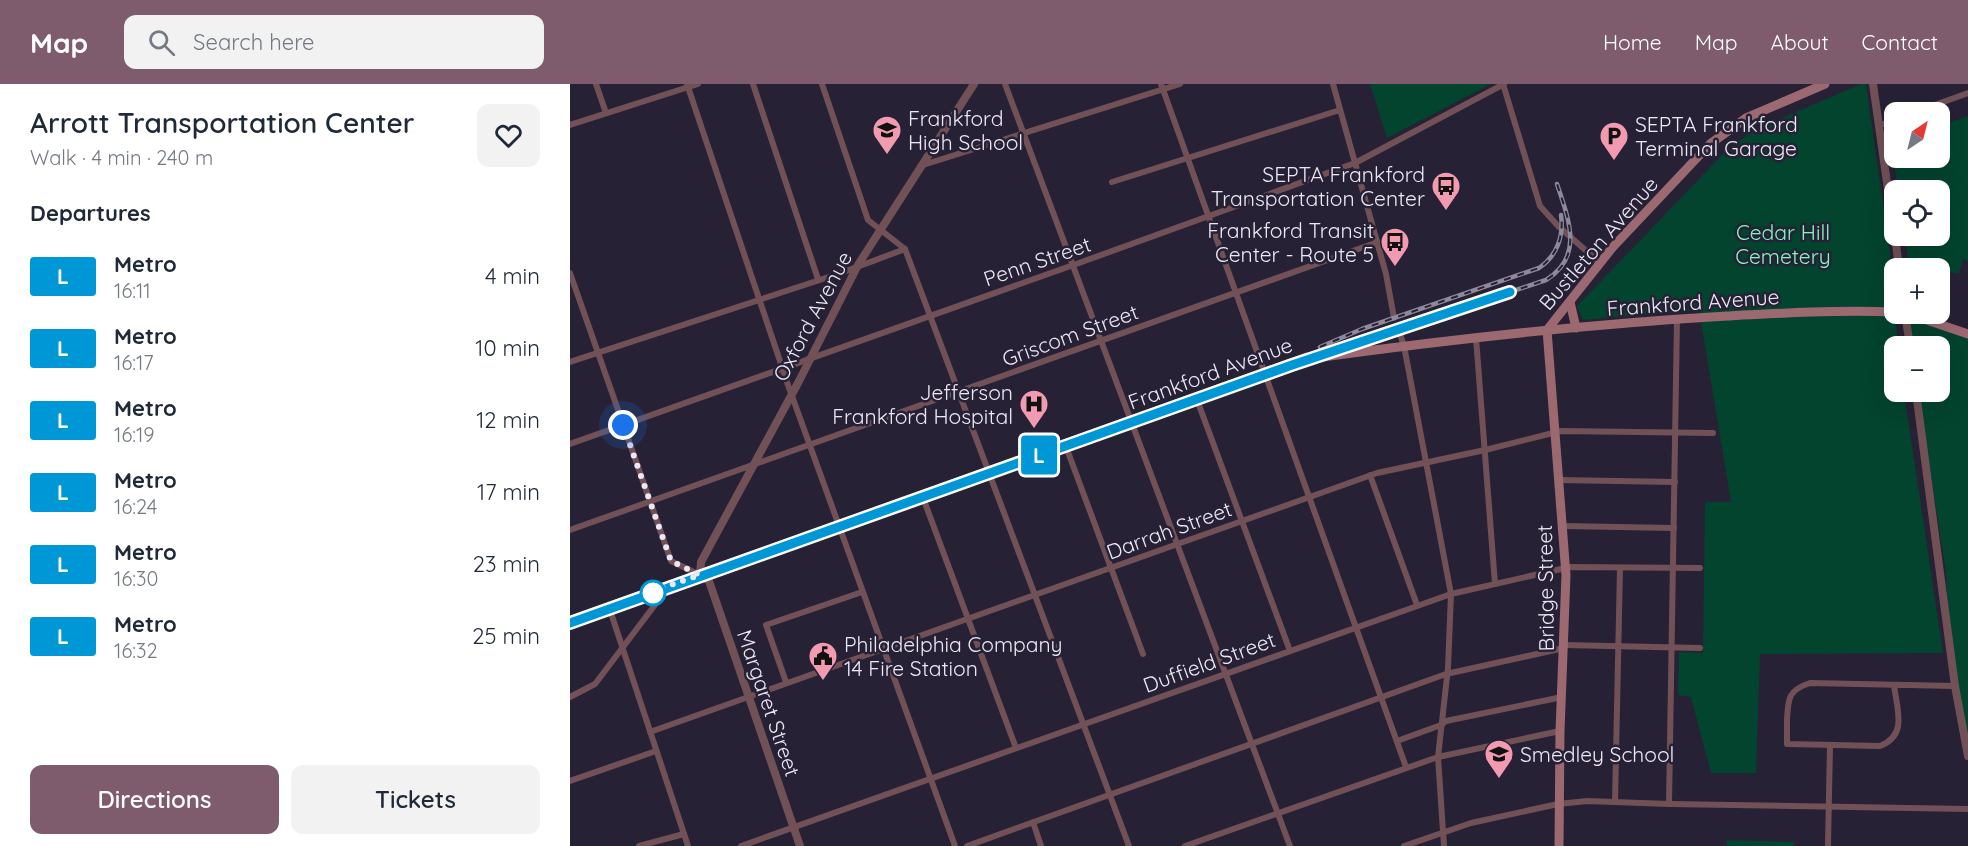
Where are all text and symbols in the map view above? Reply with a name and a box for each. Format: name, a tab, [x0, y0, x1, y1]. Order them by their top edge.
search box	[124, 15, 544, 69]
text: Map	[30, 25, 88, 60]
icon: search	[145, 26, 178, 59]
text: Search here	[193, 28, 315, 56]
text: Home	[1603, 29, 1662, 55]
text: Map	[1695, 29, 1738, 55]
text: About	[1771, 29, 1829, 55]
text: Contact	[1862, 29, 1938, 55]
north arrow	[1884, 102, 1950, 168]
map controls	[1884, 102, 1950, 402]
button: heart	[477, 104, 540, 167]
text: Arrott Transportation Center	[30, 105, 414, 140]
place label: Frankford High School	[908, 105, 1023, 155]
place label: SEPTA Frankford Terminal Garage	[1635, 111, 1798, 161]
school or university icon: Frankford High School	[871, 114, 903, 156]
parking icon: SEPTA Frankford Terminal Garage	[1598, 120, 1630, 162]
text: Walk · 4 min · 240 m	[30, 145, 213, 170]
place label: SEPTA Frankford Transportation Center	[1211, 161, 1425, 211]
bus stop icon: SEPTA Frankford Transportation Center	[1430, 170, 1462, 212]
street label: Bustleton Avenue	[1533, 171, 1663, 315]
button: locate	[1884, 180, 1950, 246]
text: Departures	[30, 199, 151, 227]
place label: Frankford Transit Center - Route 5	[1207, 217, 1374, 267]
park label: Cedar Hill Cemetery	[1735, 219, 1831, 269]
bus stop icon: Frankford Transit Center - Route 5	[1379, 226, 1411, 268]
street label: Penn Street	[980, 231, 1094, 291]
street label: Oxford Avenue	[767, 247, 857, 385]
text: Metro	[114, 250, 177, 278]
button: +	[1884, 258, 1950, 324]
text: 4 min	[485, 262, 540, 290]
text: L	[57, 263, 69, 289]
text: 16:11	[114, 278, 151, 303]
street label: Frankford Avenue	[1606, 283, 1780, 321]
street label: Griscom Street	[998, 298, 1142, 372]
text: Metro	[114, 322, 177, 350]
street label: Frankford Avenue	[1124, 331, 1296, 415]
text: 10 min	[475, 334, 540, 362]
text: L	[57, 335, 69, 361]
button: −	[1884, 336, 1950, 402]
text: 16:17	[114, 350, 154, 375]
place label: Jefferson Frankford Hospital	[832, 379, 1013, 429]
hospital icon: Jefferson Frankford Hospital	[1018, 388, 1050, 430]
text: Metro	[114, 394, 177, 422]
text: 12 min	[476, 406, 540, 434]
text: L	[57, 407, 69, 433]
your location	[608, 410, 638, 440]
text: 16:19	[114, 422, 154, 447]
line badge: L	[1020, 436, 1058, 475]
text: L	[1033, 442, 1045, 468]
text: Metro	[114, 466, 177, 494]
text: 17 min	[477, 478, 540, 506]
text: L	[57, 479, 69, 505]
text: 16:24	[114, 494, 157, 519]
street label: Darrah Street	[1103, 495, 1235, 565]
street label: Bridge Street	[1531, 524, 1559, 652]
text: Metro	[114, 538, 177, 566]
text: 23 min	[473, 550, 540, 578]
text: L	[57, 551, 69, 577]
text: 16:30	[114, 566, 158, 591]
unlabelled marker	[640, 580, 666, 606]
text: Metro	[114, 610, 177, 638]
text: 25 min	[472, 622, 540, 650]
text: L	[57, 623, 69, 649]
street label: Margaret Street	[732, 626, 806, 780]
street label: Duffield Street	[1139, 626, 1279, 698]
place label: Philadelphia Company 14 Fire Station	[844, 631, 1062, 681]
text: 16:32	[114, 638, 157, 663]
public building icon: Philadelphia Company 14 Fire Station	[807, 640, 839, 682]
school or university icon: Smedley School	[1483, 738, 1515, 780]
place label: Smedley School	[1520, 741, 1674, 767]
button: Directions	[30, 765, 279, 834]
button: Tickets	[291, 765, 540, 834]

